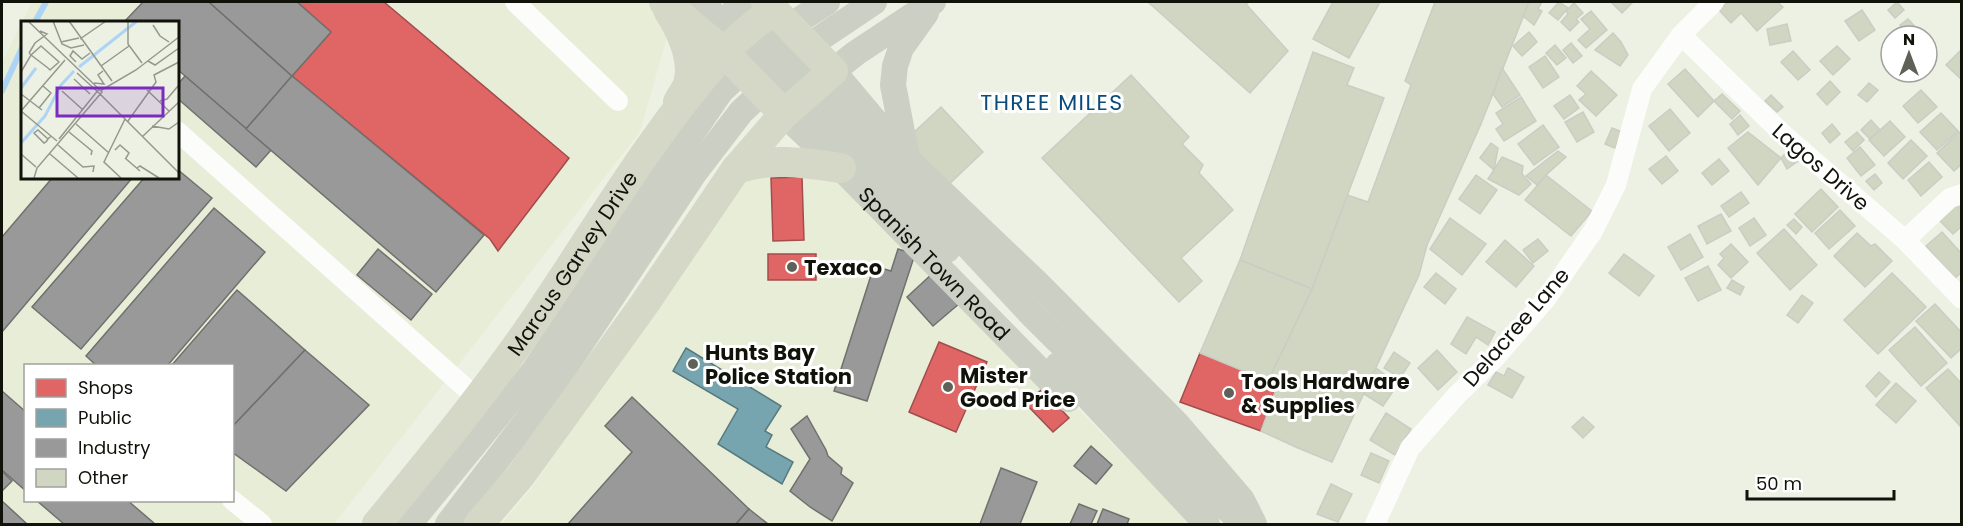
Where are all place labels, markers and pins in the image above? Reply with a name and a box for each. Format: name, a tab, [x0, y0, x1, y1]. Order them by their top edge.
place label: Texaco	[804, 253, 882, 282]
marker: Texaco	[785, 260, 799, 274]
place label: Hunts Bay Police Station	[705, 338, 852, 391]
marker: Hunts Bay Police Station	[686, 357, 700, 371]
place label: Mister Good Price	[960, 361, 1075, 414]
place label: Tools Hardware & Supplies	[1241, 367, 1410, 420]
marker: Mister Good Price	[941, 380, 955, 394]
marker: Tools Hardware & Supplies	[1222, 386, 1236, 400]

